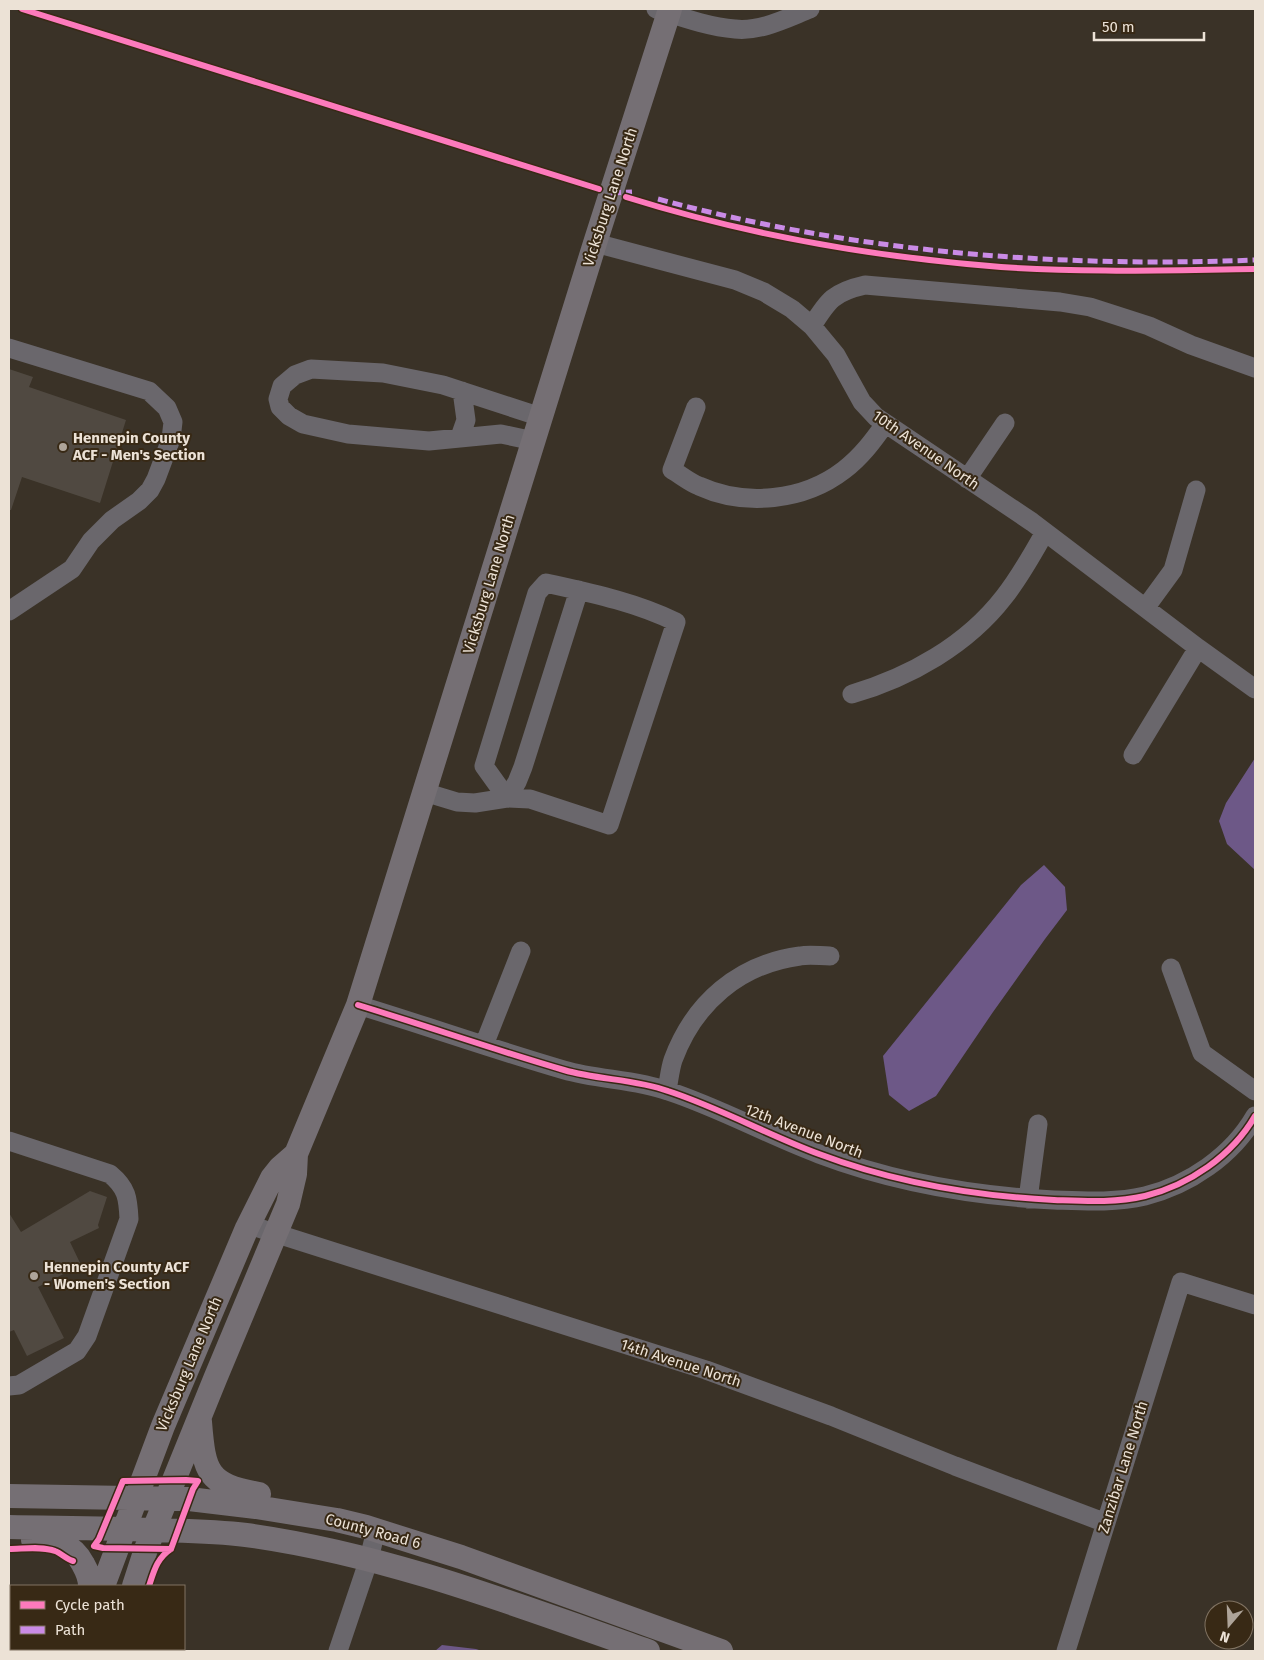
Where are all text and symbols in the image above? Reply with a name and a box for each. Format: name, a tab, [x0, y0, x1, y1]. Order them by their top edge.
scale bar	[1094, 10, 1204, 42]
text: 50 m	[1102, 18, 1135, 36]
street label: Vicksburg Lane North	[579, 125, 641, 269]
street label: 10th Avenue North	[869, 407, 983, 493]
place label: Hennepin County ACF - Men's Section	[72, 429, 205, 464]
marker: Hennepin County ACF - Men's Section	[57, 441, 69, 453]
street label: Vicksburg Lane North	[459, 512, 519, 656]
street label: 12th Avenue North	[742, 1100, 866, 1162]
place label: Hennepin County ACF - Women's Section	[44, 1258, 190, 1293]
marker: Hennepin County ACF - Women's Section	[28, 1270, 40, 1282]
street label: Vicksburg Lane North	[152, 1294, 226, 1434]
street label: 14th Avenue North	[619, 1335, 743, 1391]
street label: Zanzibar Lane North	[1094, 1399, 1152, 1535]
street label: County Road 6	[324, 1510, 422, 1552]
legend	[10, 1585, 185, 1650]
text: Cycle path	[55, 1596, 125, 1614]
north arrow	[1204, 1600, 1254, 1650]
text: Path	[55, 1621, 85, 1639]
text: N	[1218, 1627, 1232, 1646]

